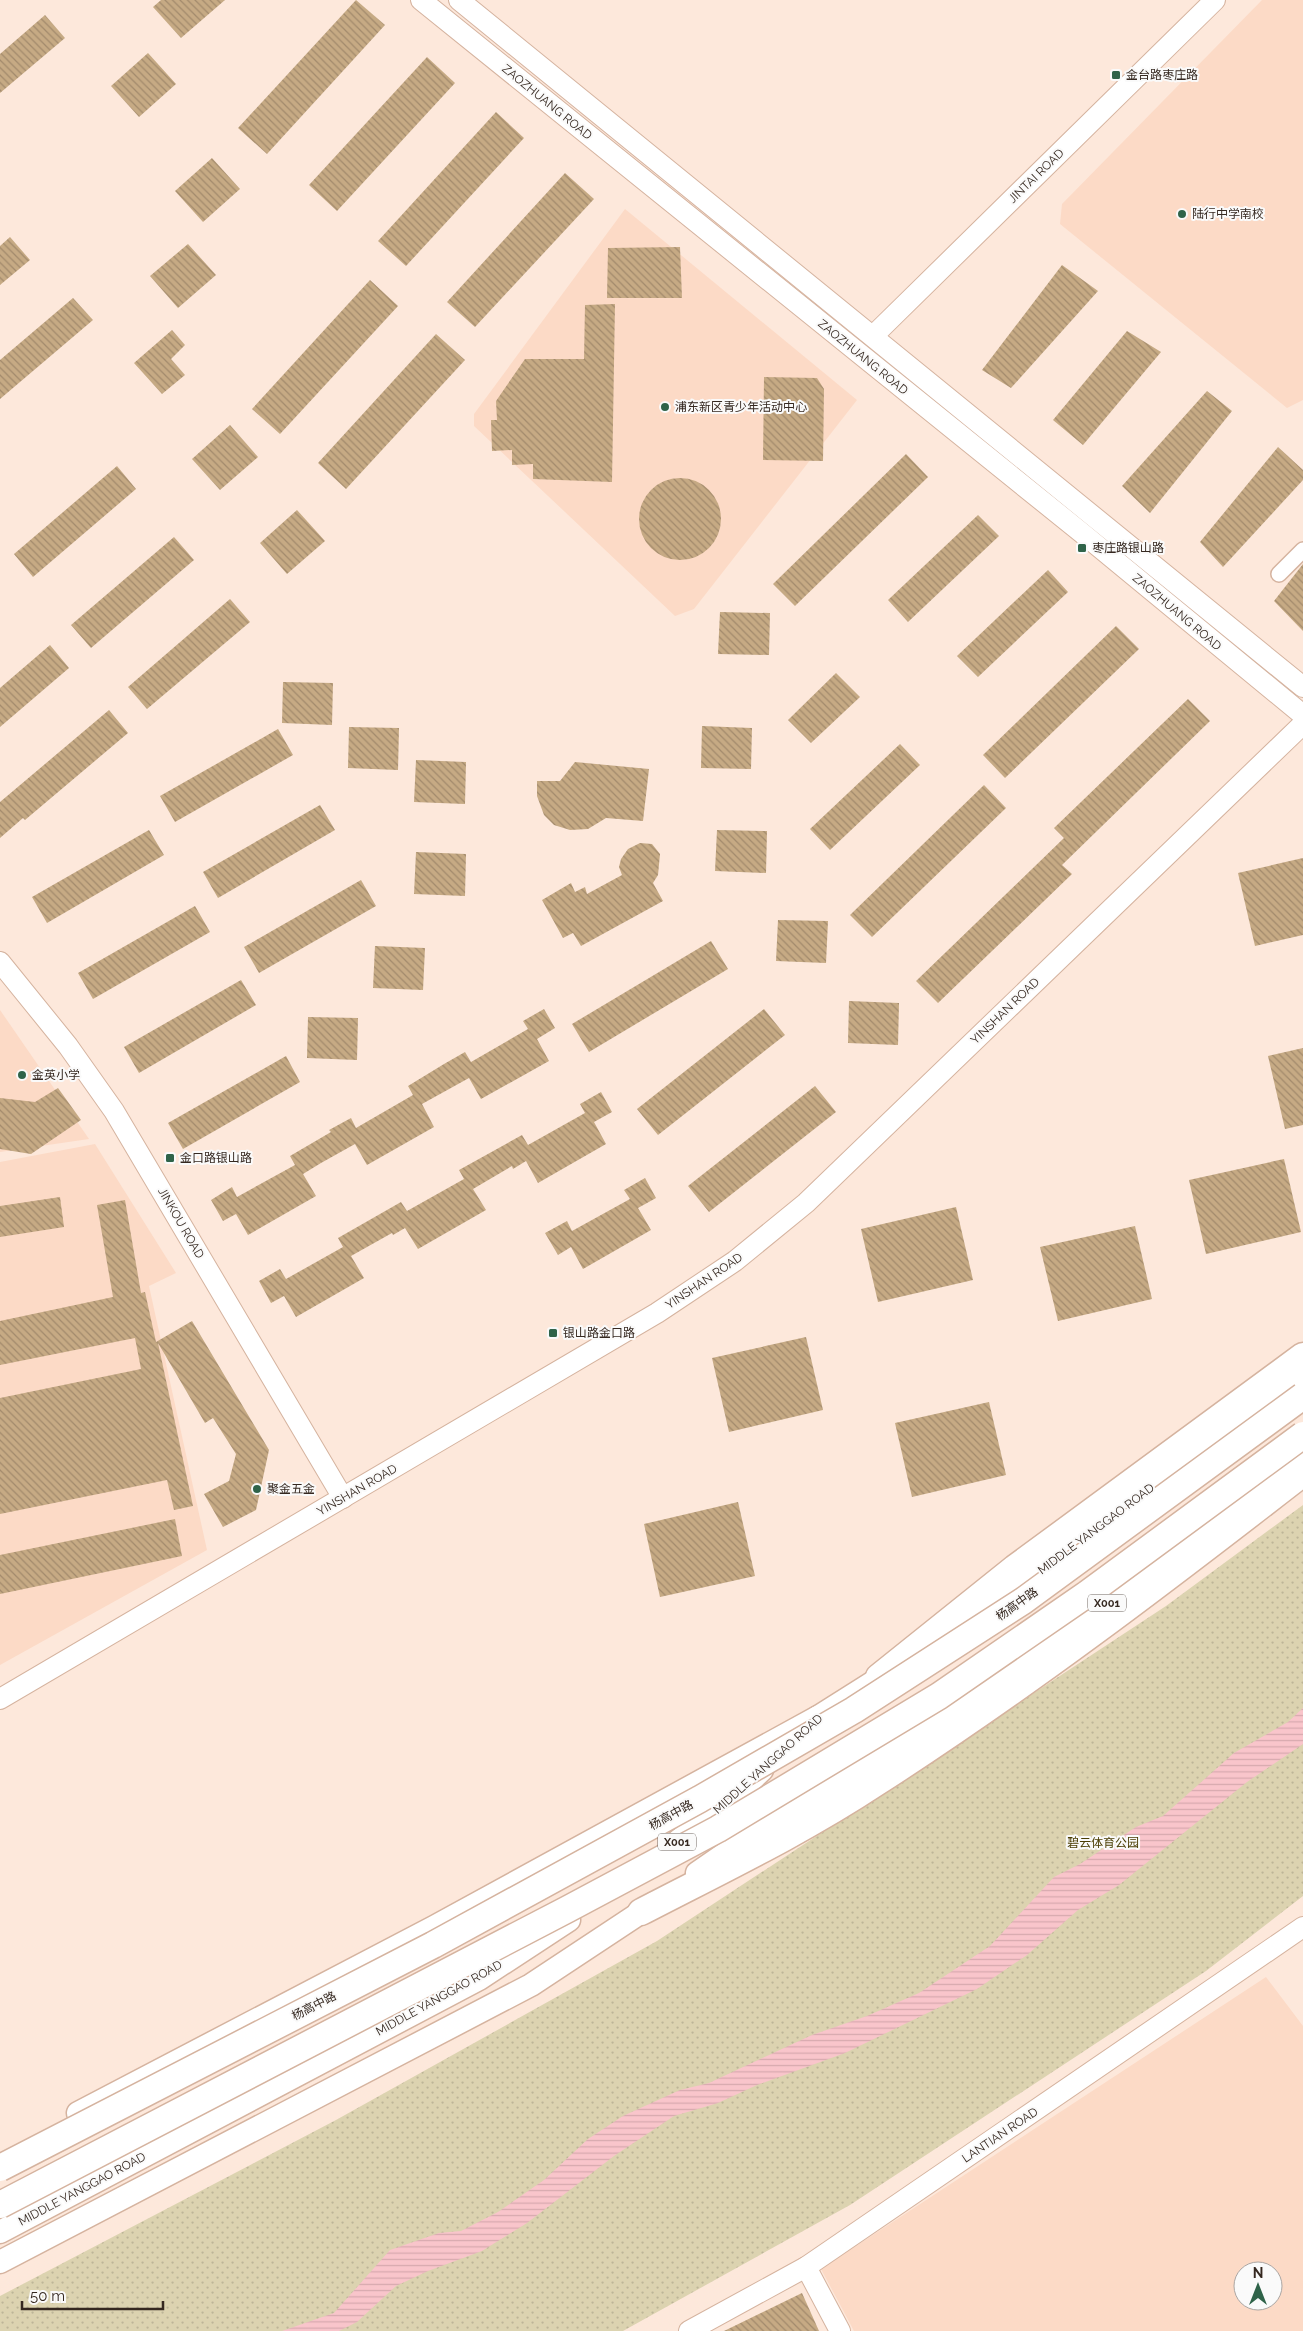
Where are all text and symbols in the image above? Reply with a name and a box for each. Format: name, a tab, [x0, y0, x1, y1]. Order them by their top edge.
street label: ZAOZHUANG ROAD	[499, 61, 595, 143]
place label: 金台路枣庄路	[1126, 68, 1198, 82]
marker: 金台路枣庄路	[1110, 69, 1122, 81]
street label: JINTAI ROAD	[1005, 146, 1067, 206]
place label: 陆行中学南校	[1192, 207, 1264, 221]
marker: 陆行中学南校	[1176, 208, 1188, 220]
street label: ZAOZHUANG ROAD	[815, 316, 911, 398]
place label: 浦东新区青少年活动中心	[675, 400, 807, 414]
marker: 浦东新区青少年活动中心	[659, 401, 671, 413]
place label: 枣庄路银山路	[1092, 541, 1164, 555]
marker: 枣庄路银山路	[1076, 542, 1088, 554]
street label: ZAOZHUANG ROAD	[1130, 571, 1225, 653]
street label: YINSHAN ROAD	[968, 974, 1042, 1047]
place label: 金英小学	[32, 1068, 80, 1082]
marker: 金英小学	[16, 1069, 28, 1081]
place label: 金口路银山路	[180, 1151, 252, 1165]
marker: 金口路银山路	[164, 1152, 176, 1164]
street label: JINKOU ROAD	[155, 1185, 207, 1261]
street label: YINSHAN ROAD	[663, 1250, 746, 1312]
place label: 银山路金口路	[563, 1326, 635, 1340]
marker: 银山路金口路	[547, 1327, 559, 1339]
street label: YINSHAN ROAD	[315, 1461, 400, 1519]
street label: MIDDLE YANGGAO ROAD	[1035, 1480, 1157, 1577]
place label: 聚金五金	[267, 1482, 315, 1496]
marker: 聚金五金	[251, 1483, 263, 1495]
street label: 杨高中路	[993, 1584, 1041, 1624]
road number: X001	[1088, 1595, 1126, 1612]
street label: MIDDLE YANGGAO ROAD	[711, 1711, 826, 1817]
street label: 杨高中路	[647, 1797, 695, 1833]
road number: X001	[658, 1834, 696, 1850]
park label: 碧云体育公园	[1067, 1836, 1139, 1850]
street label: MIDDLE YANGGAO ROAD	[373, 1957, 505, 2039]
street label: 杨高中路	[289, 1989, 339, 2023]
street label: LANTIAN ROAD	[959, 2104, 1041, 2166]
street label: MIDDLE YANGGAO ROAD	[16, 2149, 148, 2229]
north arrow	[1233, 2261, 1283, 2311]
text: N	[1253, 2265, 1263, 2281]
scale bar	[22, 2278, 164, 2310]
text: 50 m	[30, 2287, 65, 2305]

